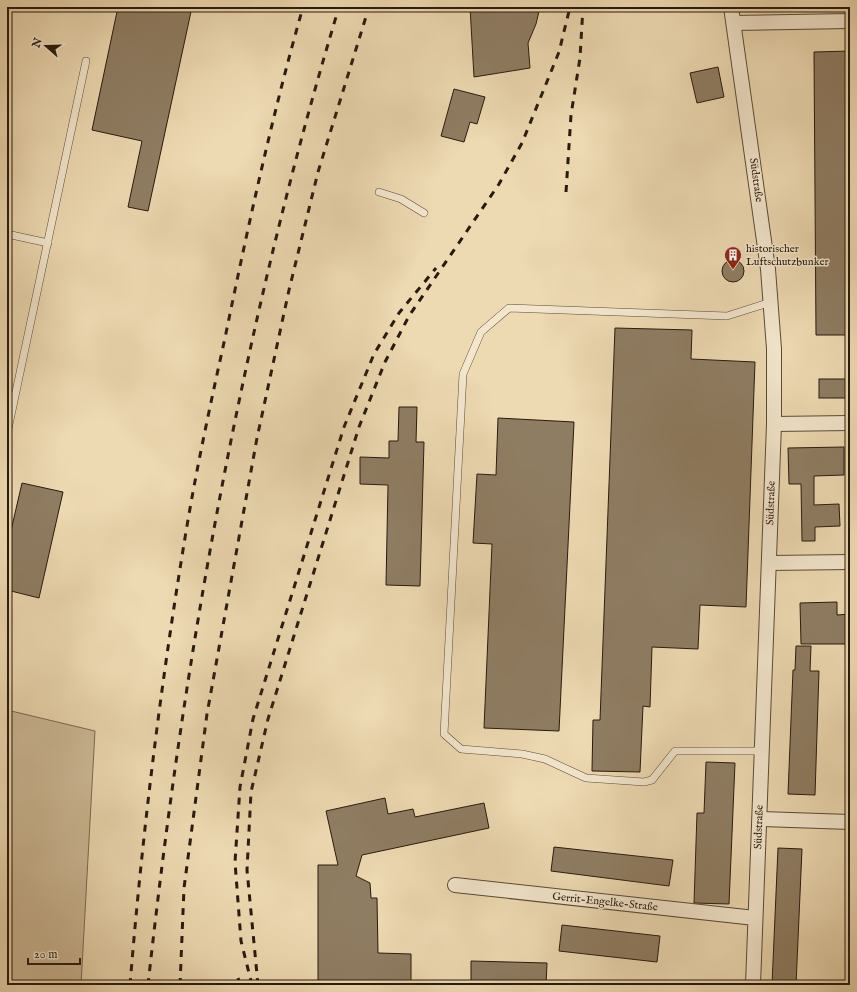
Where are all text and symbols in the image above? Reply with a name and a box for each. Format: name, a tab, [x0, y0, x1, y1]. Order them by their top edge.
north arrow	[26, 26, 66, 66]
text: N	[29, 36, 46, 51]
street label: Südstraße	[746, 157, 766, 203]
place label: historischer Luftschutzbunker	[746, 242, 829, 269]
building icon: historischer Luftschutzbunker	[723, 245, 743, 270]
street label: Südstraße	[763, 481, 779, 525]
street label: Südstraße	[751, 805, 767, 849]
street label: Gerrit-Engelke-Straße	[552, 889, 658, 915]
scale bar	[28, 940, 80, 966]
text: 20 m	[34, 947, 57, 962]

